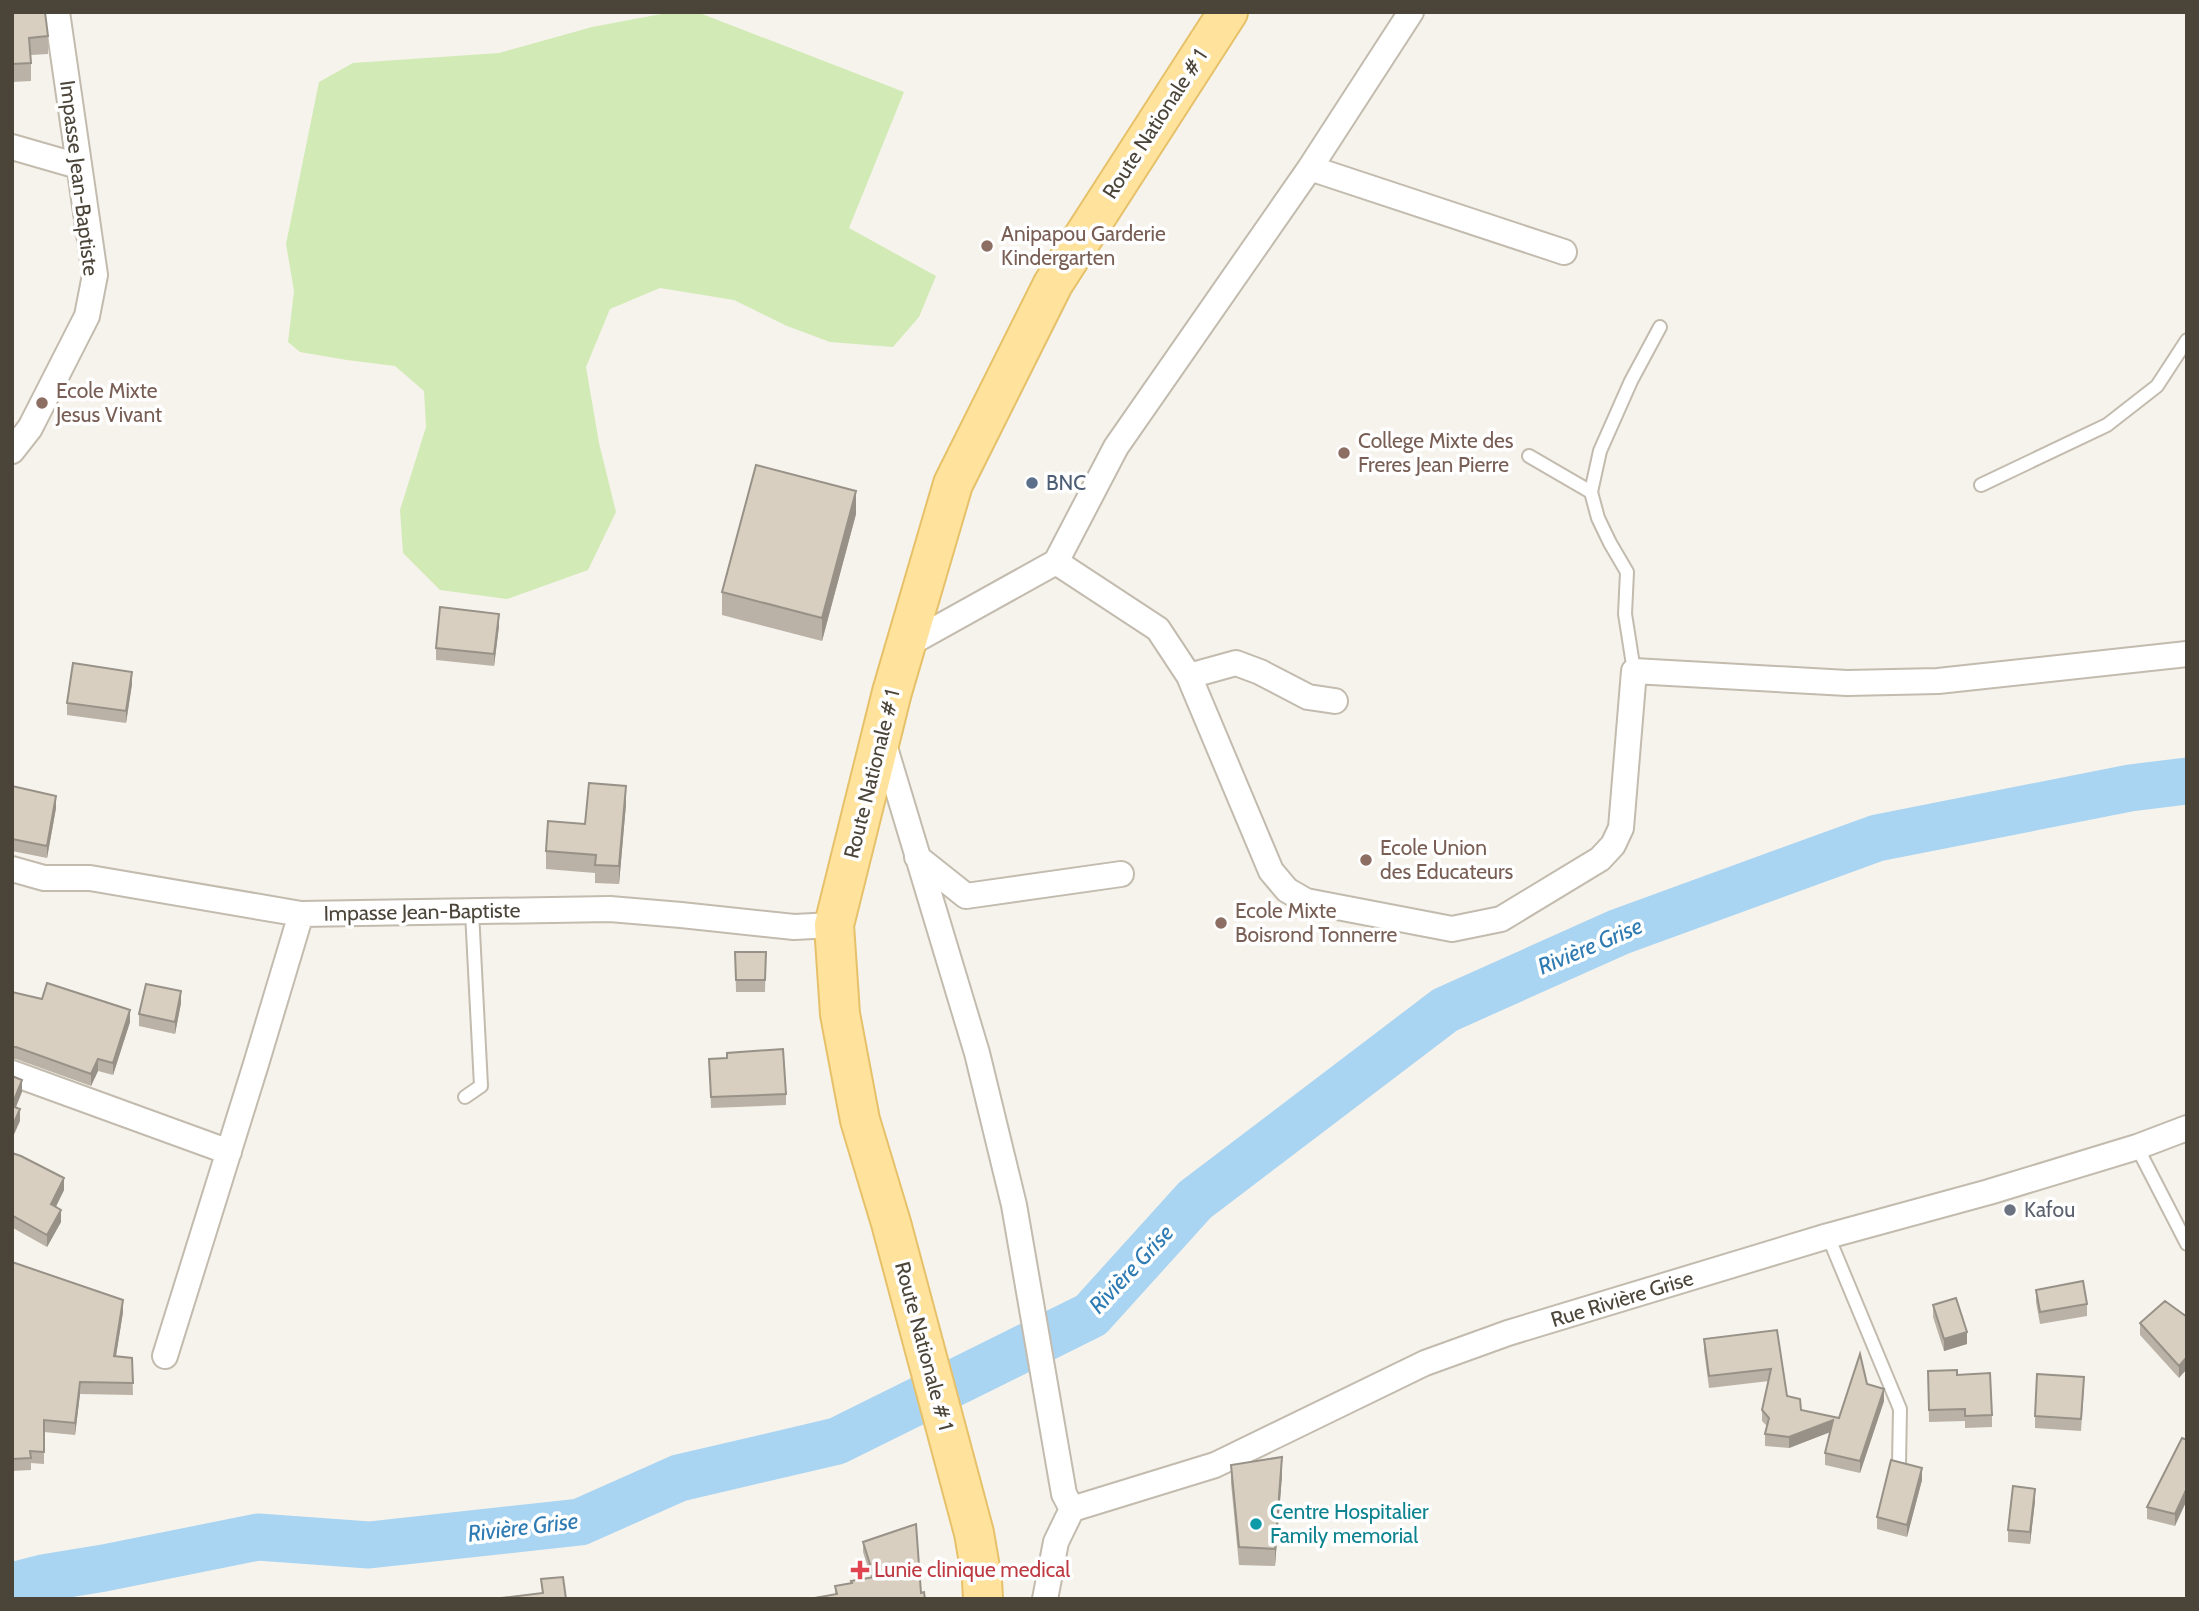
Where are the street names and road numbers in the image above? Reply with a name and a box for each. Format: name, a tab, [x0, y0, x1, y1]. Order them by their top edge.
street label: Route Nationale # 1	[1097, 44, 1212, 203]
street label: Impasse Jean-Baptiste	[55, 79, 104, 277]
street label: Route Nationale # 1	[838, 687, 905, 861]
street label: Impasse Jean-Baptiste	[323, 897, 521, 926]
street label: Route Nationale # 1	[890, 1259, 959, 1433]
street label: Rue Rivière Grise	[1548, 1265, 1696, 1332]

